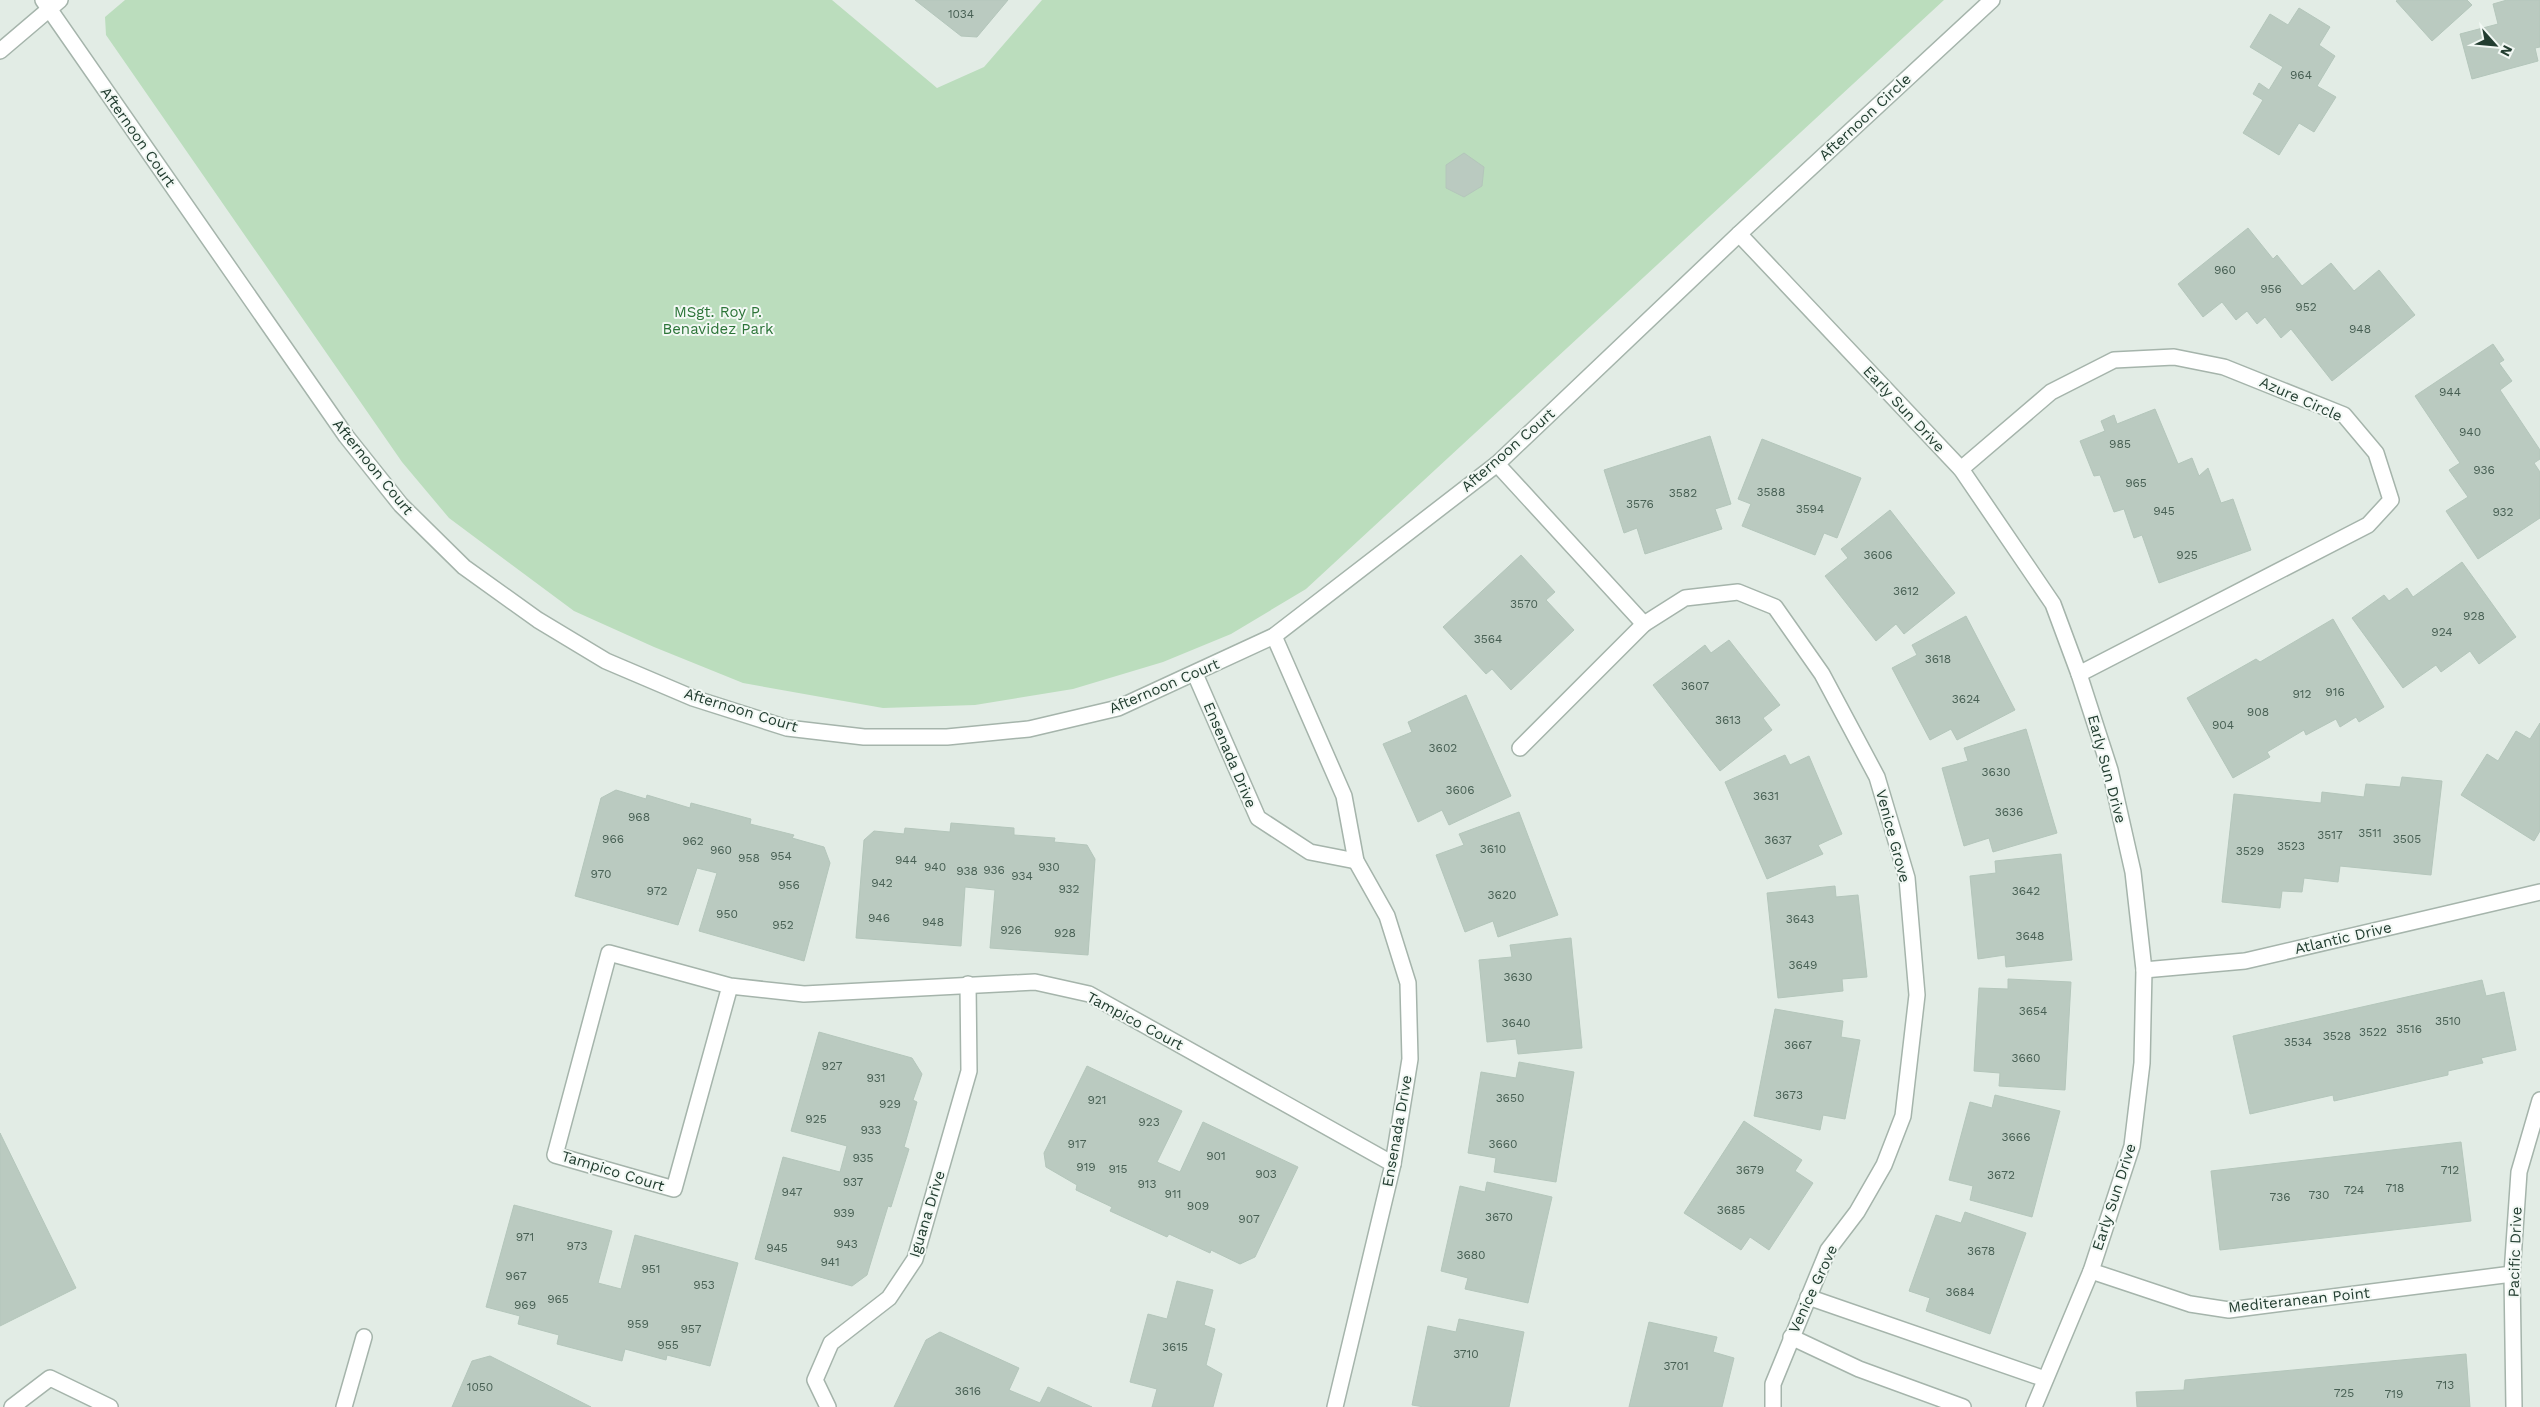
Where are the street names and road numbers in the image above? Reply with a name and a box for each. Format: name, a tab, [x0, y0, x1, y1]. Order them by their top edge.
street label: Afternoon Circle	[1815, 70, 1915, 164]
street label: Afternoon Court	[97, 84, 180, 191]
street label: Early Sun Drive	[1859, 362, 1949, 456]
street label: Azure Circle	[2257, 373, 2345, 425]
street label: Afternoon Court	[1458, 404, 1559, 495]
street label: Afternoon Court	[329, 416, 418, 519]
street label: Afternoon Court	[1106, 654, 1222, 717]
street label: Afternoon Court	[682, 684, 801, 736]
street label: Ensenada Drive	[1200, 699, 1260, 811]
street label: Early Sun Drive	[2084, 713, 2130, 825]
street label: Venice Grove	[1872, 788, 1914, 884]
street label: Atlantic Drive	[2293, 918, 2393, 958]
street label: Tampico Court	[1084, 988, 1187, 1054]
street label: Ensenada Drive	[1378, 1074, 1416, 1188]
street label: Early Sun Drive	[2088, 1141, 2140, 1253]
street label: Tampico Court	[559, 1147, 667, 1195]
street label: Iguana Drive	[905, 1168, 949, 1260]
street label: Pacific Drive	[2504, 1206, 2526, 1298]
street label: Venice Grove	[1785, 1242, 1841, 1336]
street label: Mediteranean Point	[2227, 1284, 2371, 1316]

